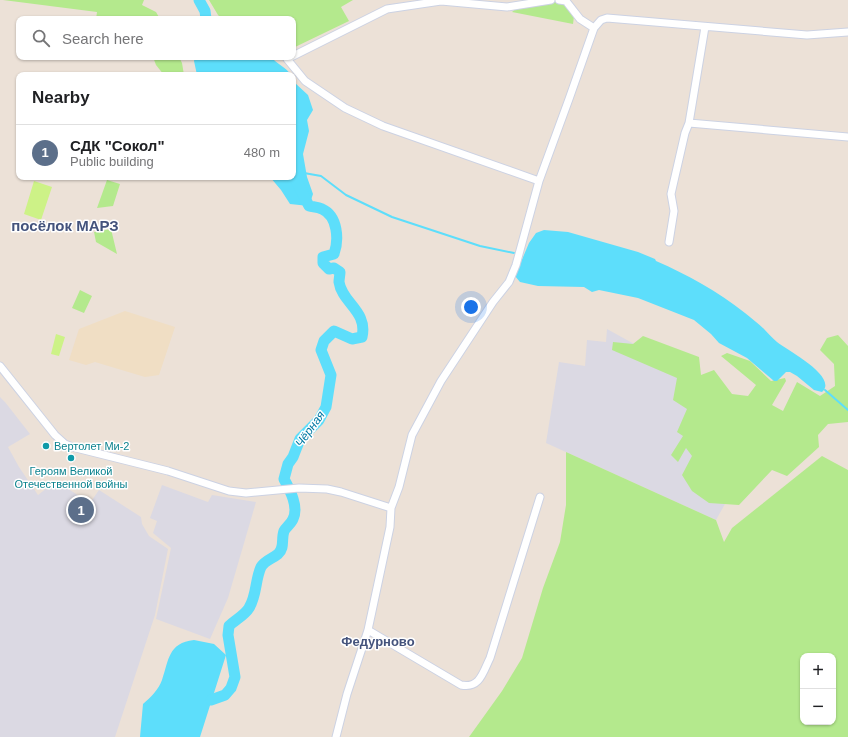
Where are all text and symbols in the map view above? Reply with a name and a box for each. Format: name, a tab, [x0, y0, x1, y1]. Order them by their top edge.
search box	[16, 16, 296, 60]
icon: search	[30, 27, 52, 49]
text: Search here	[62, 30, 144, 47]
text: Nearby	[32, 88, 90, 107]
text: СДК "Сокол"	[70, 137, 165, 154]
text: 1	[41, 145, 49, 160]
text: 480 m	[244, 145, 280, 160]
text: Public building	[70, 154, 154, 169]
district label: посёлок МАРЗ	[11, 217, 119, 234]
your location	[461, 297, 481, 317]
water label: Чёрная	[292, 408, 328, 450]
place label: Вертолет Ми-2	[54, 440, 129, 452]
marker: Вертолет Ми-2	[41, 441, 51, 451]
marker: Героям Великой Отечественной войны	[66, 453, 76, 463]
place label: Героям Великой Отечественной войны	[15, 465, 128, 490]
pin: 1	[68, 495, 94, 525]
district label: Федурново	[341, 634, 415, 649]
map controls	[800, 653, 836, 725]
button: +	[800, 653, 836, 689]
button: −	[800, 689, 836, 725]

